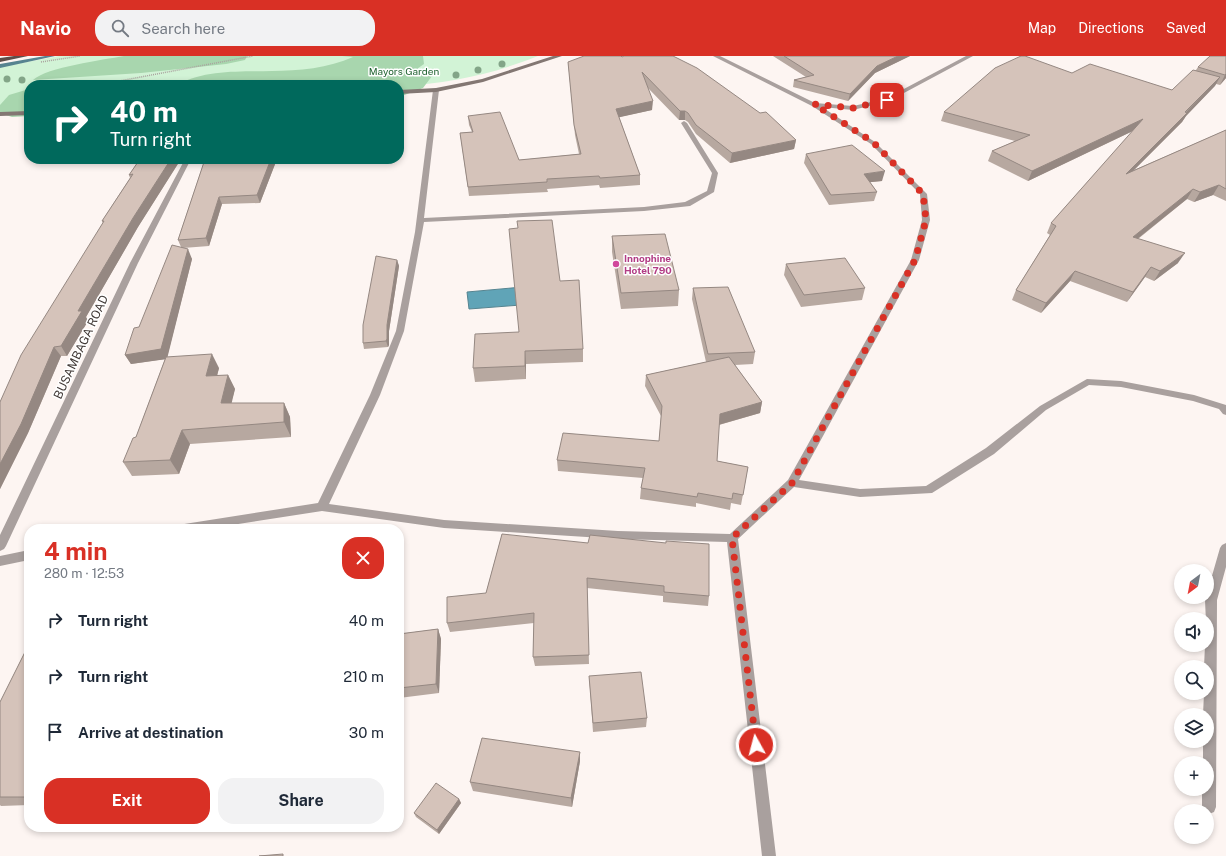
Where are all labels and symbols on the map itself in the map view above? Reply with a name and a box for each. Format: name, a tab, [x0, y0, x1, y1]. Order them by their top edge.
park label: Mayors Garden	[369, 65, 439, 77]
pin	[870, 83, 904, 117]
place label: Innophine Hotel 790	[624, 252, 672, 276]
marker: Innophine Hotel 790	[611, 259, 621, 269]
street label: BUSAMBAGA ROAD	[51, 293, 111, 401]
north arrow	[1174, 564, 1214, 604]
position arrow	[735, 724, 777, 766]

